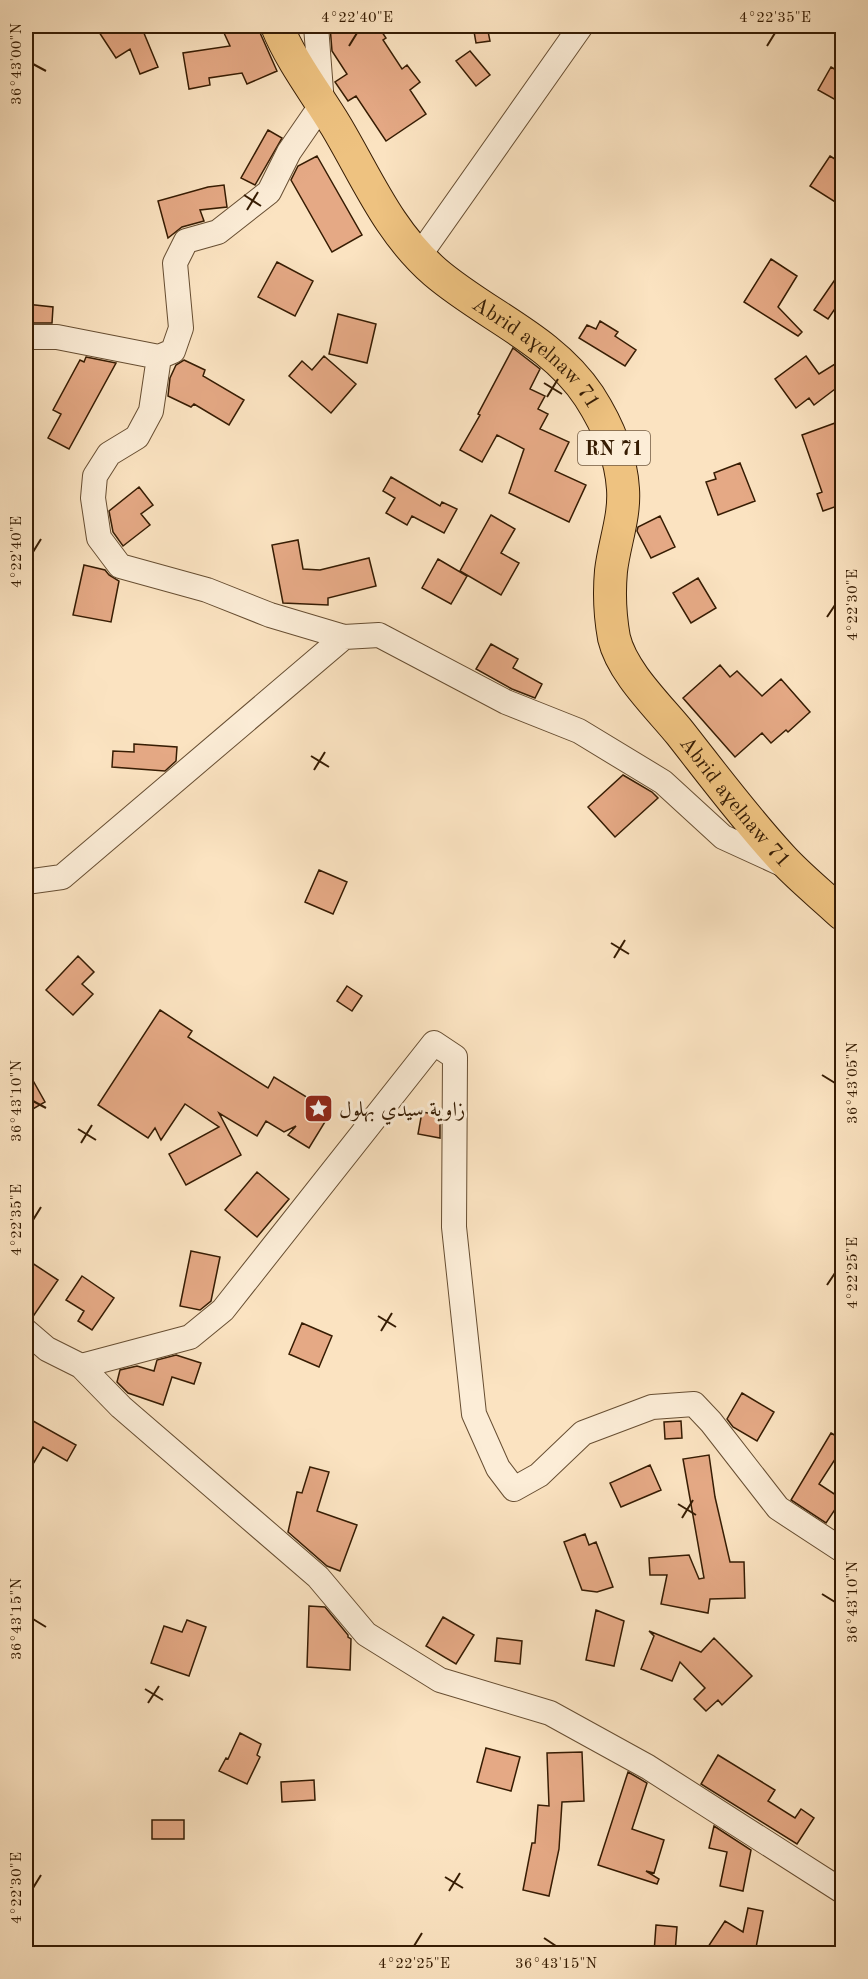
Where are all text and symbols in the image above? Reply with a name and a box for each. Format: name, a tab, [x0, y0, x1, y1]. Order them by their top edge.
text: 4°22'40"E	[321, 11, 393, 26]
text: 4°22'35"E	[739, 11, 811, 26]
text: 36°43'00"N	[10, 23, 25, 105]
street label: Abrid aɣelnaw 71	[468, 294, 603, 413]
road number: RN 71	[578, 431, 650, 465]
text: 4°22'40"E	[10, 516, 25, 588]
text: 4°22'30"E	[846, 569, 861, 641]
street label: Abrid aɣelnaw 71	[675, 733, 794, 872]
text: 36°43'05"N	[846, 1042, 861, 1124]
text: 36°43'10"N	[10, 1060, 25, 1142]
place icon: زاوية سيدي بهلول	[302, 1093, 334, 1125]
place label: زاوية سيدي بهلول	[339, 1100, 465, 1125]
text: 4°22'35"E	[10, 1184, 25, 1256]
text: 4°22'25"E	[846, 1237, 861, 1309]
text: 36°43'10"N	[846, 1561, 861, 1643]
text: 36°43'15"N	[10, 1578, 25, 1660]
text: 4°22'30"E	[10, 1852, 25, 1924]
text: 4°22'25"E	[378, 1957, 450, 1972]
text: 36°43'15"N	[515, 1957, 597, 1972]

